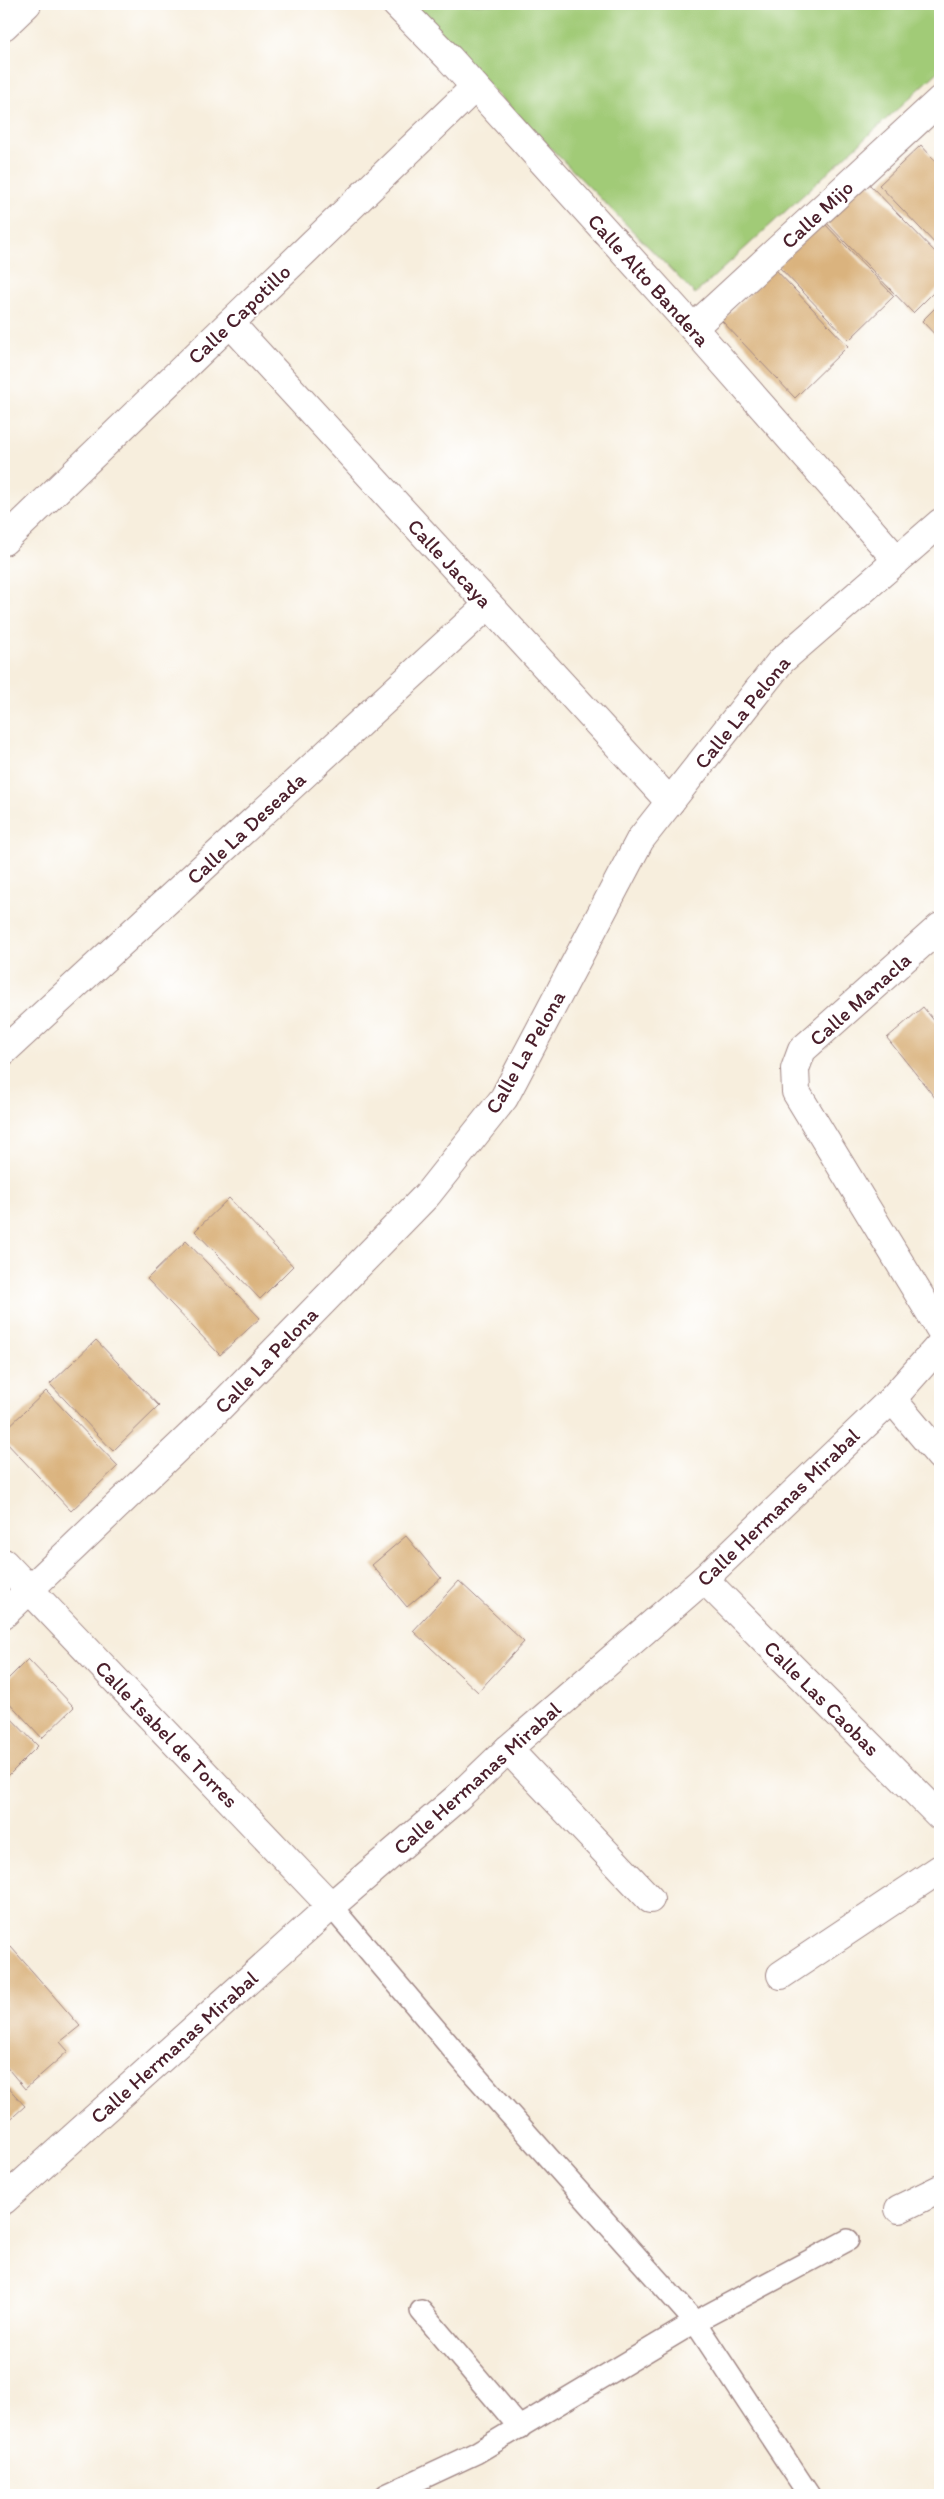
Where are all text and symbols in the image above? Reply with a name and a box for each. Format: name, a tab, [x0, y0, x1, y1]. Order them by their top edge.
street label: Calle Mijo	[776, 174, 858, 254]
street label: Calle Alto Bandera	[583, 208, 715, 352]
street label: Calle Capotillo	[182, 259, 296, 369]
street label: Calle Jacaya	[403, 513, 497, 613]
street label: Calle La Pelona	[689, 650, 795, 774]
street label: Calle La Deseada	[181, 766, 311, 890]
street label: Calle Manacla	[804, 947, 916, 1051]
street label: Calle La Pelona	[480, 986, 570, 1118]
street label: Calle La Pelona	[209, 1302, 323, 1418]
street label: Calle Hermanas Mirabal	[691, 1423, 865, 1591]
street label: Calle Las Caobas	[759, 1635, 885, 1761]
street label: Calle Isabel de Torres	[90, 1655, 244, 1813]
street label: Calle Hermanas Mirabal	[388, 1696, 566, 1860]
street label: Calle Hermanas Mirabal	[85, 1965, 263, 2129]

